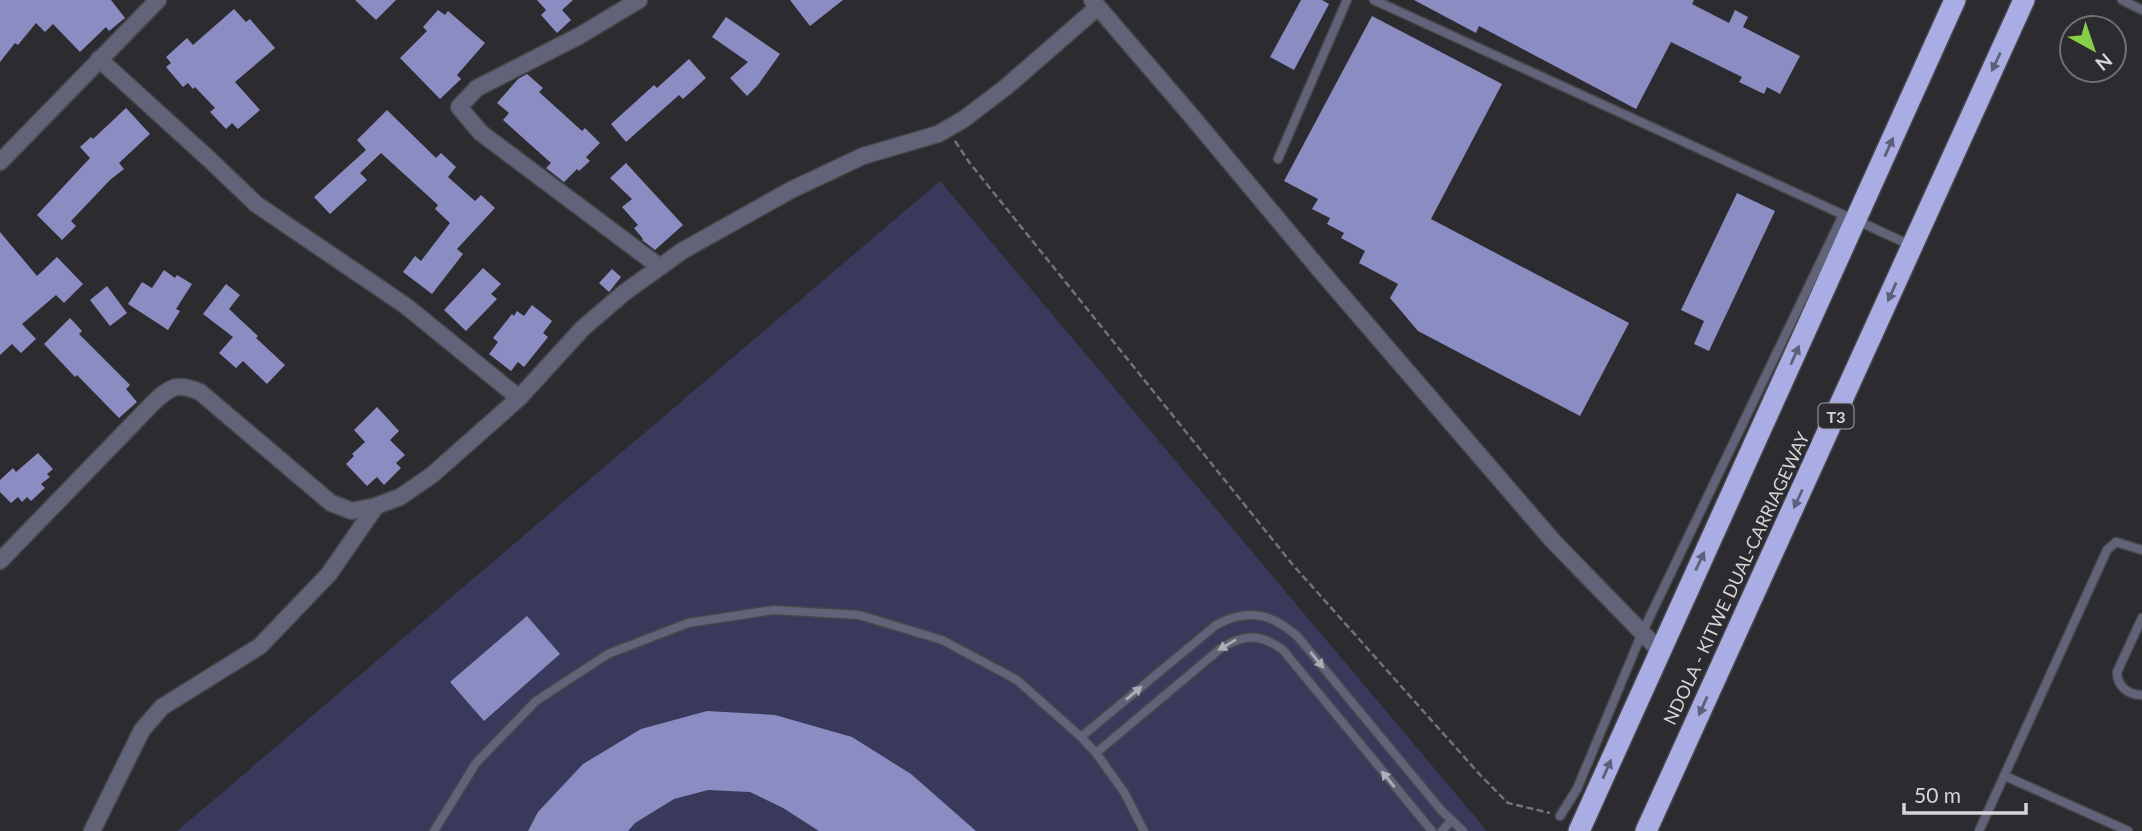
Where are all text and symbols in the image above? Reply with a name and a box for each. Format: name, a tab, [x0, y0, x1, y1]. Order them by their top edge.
north arrow	[2058, 14, 2128, 84]
text: N	[2091, 49, 2117, 76]
one-way arrow	[1990, 52, 2001, 72]
one-way arrow	[1884, 137, 1895, 158]
one-way arrow	[1886, 281, 1897, 302]
one-way arrow	[1790, 344, 1801, 365]
road number: T3	[1818, 404, 1854, 428]
street label: NDOLA - KITWE DUAL-CARRIAGEWAY	[1658, 427, 1814, 728]
one-way arrow	[1792, 488, 1803, 509]
one-way arrow	[1695, 551, 1706, 572]
one-way arrow	[1218, 639, 1237, 651]
one-way arrow	[1310, 651, 1325, 669]
one-way arrow	[1125, 686, 1142, 701]
one-way arrow	[1697, 695, 1708, 716]
one-way arrow	[1601, 759, 1613, 779]
one-way arrow	[1381, 770, 1396, 788]
scale bar	[1904, 772, 2026, 816]
text: 50 m	[1914, 782, 1961, 807]

